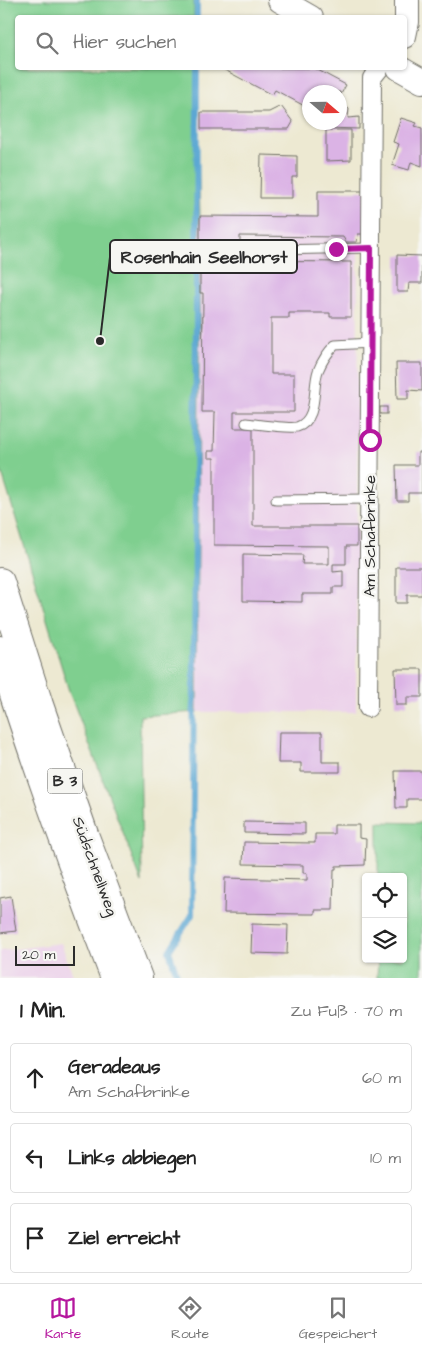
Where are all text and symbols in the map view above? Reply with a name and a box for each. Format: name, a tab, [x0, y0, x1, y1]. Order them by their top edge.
search box	[15, 15, 407, 70]
icon: search	[33, 29, 61, 57]
text: Hier suchen	[73, 29, 176, 56]
north arrow	[302, 85, 347, 130]
route end	[325, 238, 348, 261]
callout: Rosenhain Seelhorst	[110, 240, 297, 273]
text: Rosenhain Seelhorst	[121, 245, 288, 270]
route start	[359, 429, 382, 452]
street label: Am Schafbrinke	[359, 475, 381, 597]
road number: B 3	[48, 768, 82, 794]
street label: Südschnellweg	[66, 814, 123, 919]
map controls	[362, 873, 407, 963]
button: locate	[362, 873, 407, 918]
button: layers	[362, 918, 407, 963]
scale bar	[15, 943, 75, 966]
text: 20 m	[22, 945, 55, 965]
text: 1 Min.	[20, 996, 65, 1025]
text: Zu Fuß · 70 m	[290, 1000, 402, 1022]
text: Geradeaus	[68, 1054, 160, 1081]
icon: ahead	[21, 1064, 49, 1092]
text: 60 m	[362, 1067, 401, 1089]
text: Am Schafbrinke	[68, 1081, 190, 1103]
icon: left	[21, 1144, 49, 1172]
text: Links abbiegen	[68, 1145, 196, 1172]
text: 10 m	[370, 1147, 401, 1169]
icon: arrive	[21, 1224, 49, 1252]
text: Ziel erreicht	[68, 1225, 180, 1252]
tab: Karte	[45, 1294, 81, 1344]
tab: Route	[171, 1294, 209, 1344]
tab: Gespeichert	[299, 1294, 377, 1344]

